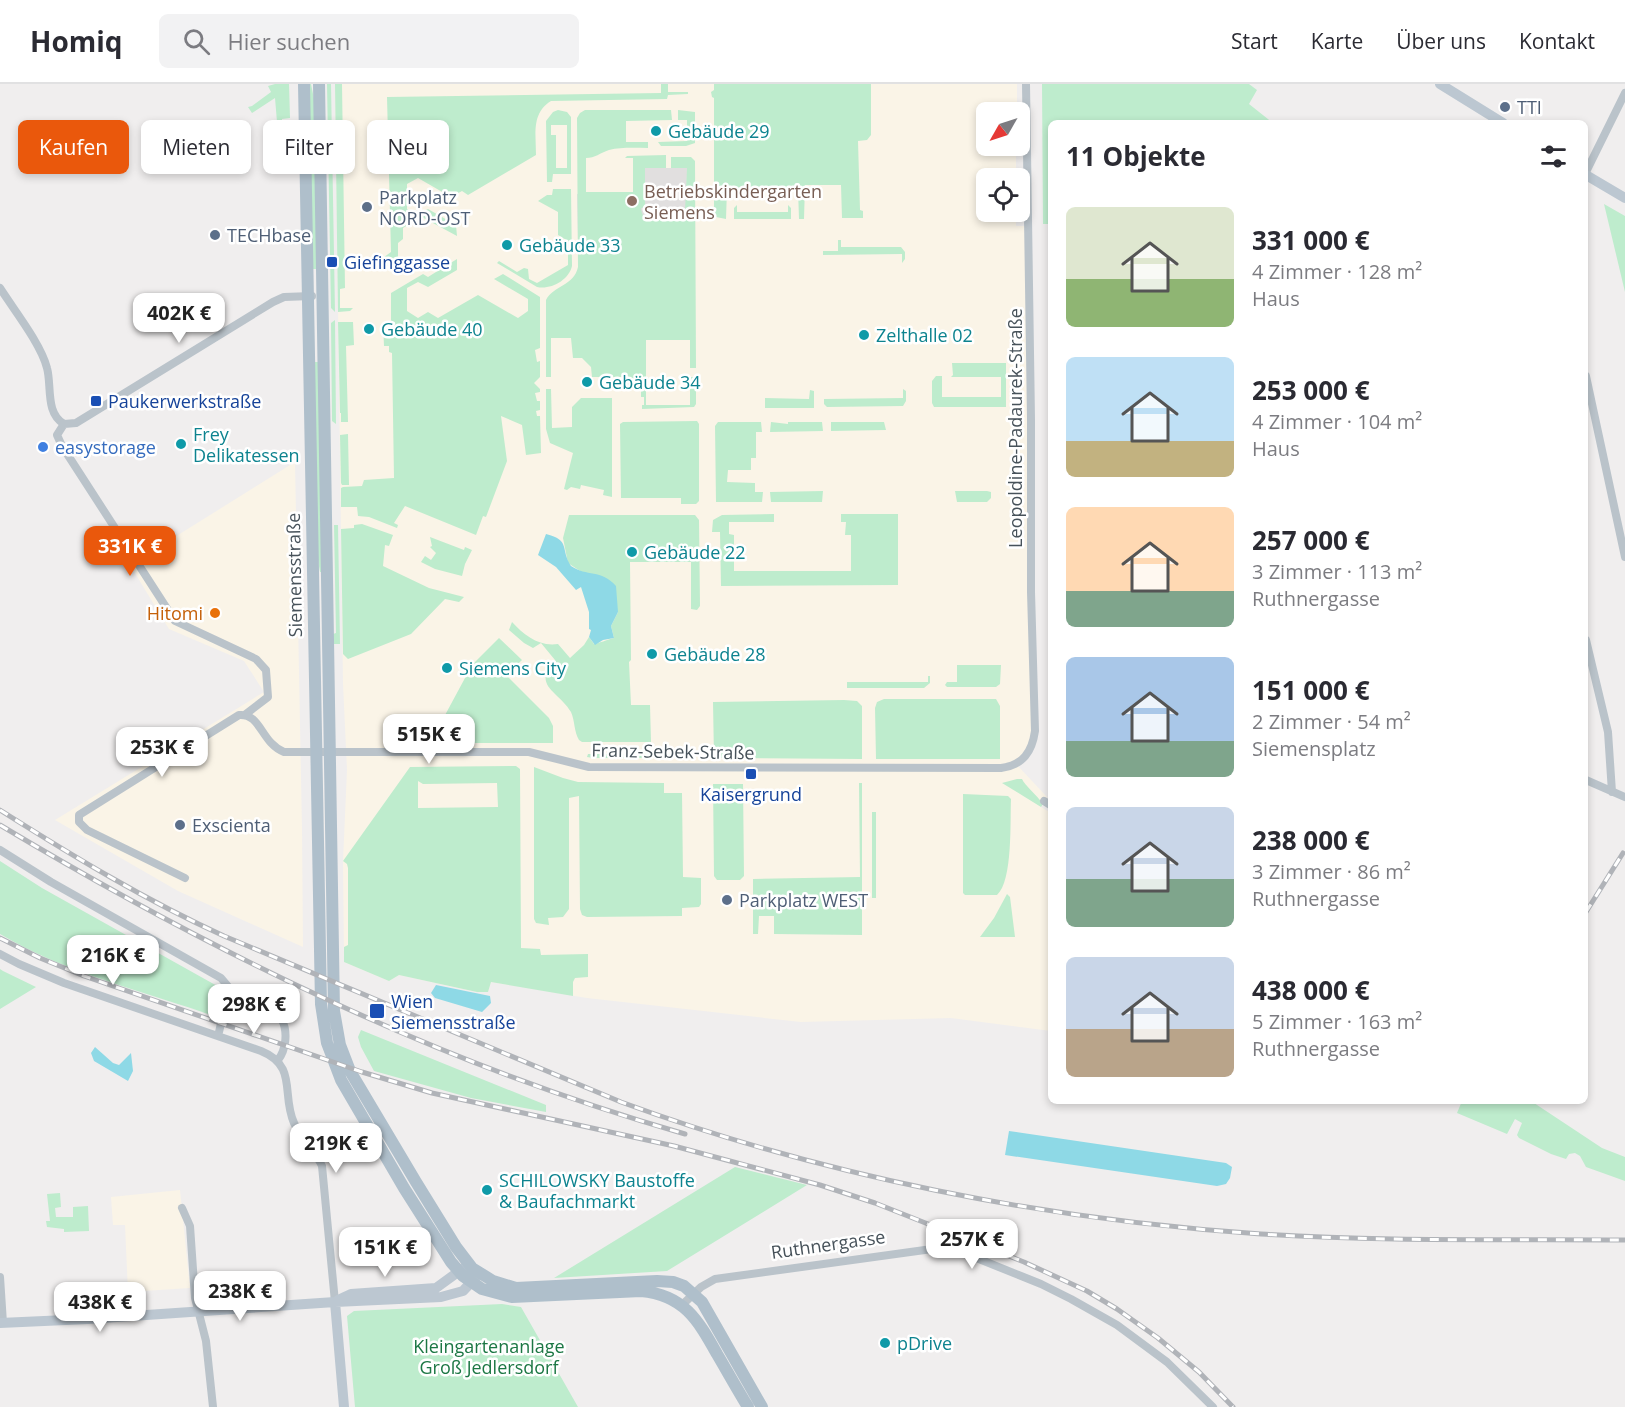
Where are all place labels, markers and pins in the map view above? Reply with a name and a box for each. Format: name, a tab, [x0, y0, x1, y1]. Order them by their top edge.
place label: TTI	[1517, 95, 1542, 119]
marker: TTI	[1498, 100, 1512, 114]
place label: Gebäude 29	[668, 119, 770, 143]
marker: Gebäude 29	[649, 124, 663, 138]
place label: Betriebskindergarten Siemens	[644, 179, 822, 224]
place label: Parkplatz NORD-OST	[379, 185, 470, 230]
marker: Betriebskindergarten Siemens	[625, 194, 639, 208]
marker: Parkplatz NORD-OST	[360, 200, 374, 214]
place label: TECHbase	[227, 223, 311, 247]
marker: TECHbase	[208, 228, 222, 242]
place label: Gebäude 33	[519, 233, 621, 257]
marker: Gebäude 33	[500, 238, 514, 252]
place label: Giefinggasse	[344, 250, 450, 274]
marker: Giefinggasse	[325, 255, 339, 269]
pin: 402K €	[130, 293, 228, 344]
place label: Gebäude 40	[381, 317, 483, 341]
marker: Gebäude 40	[362, 322, 376, 336]
place label: Zelthalle 02	[876, 323, 973, 347]
marker: Zelthalle 02	[857, 328, 871, 342]
place label: Gebäude 34	[599, 370, 701, 394]
marker: Gebäude 34	[580, 375, 594, 389]
place label: Paukerwerkstraße	[108, 389, 261, 413]
marker: Paukerwerkstraße	[89, 394, 103, 408]
place label: Frey Delikatessen	[193, 422, 300, 467]
place label: easystorage	[55, 435, 156, 459]
marker: Frey Delikatessen	[174, 437, 188, 451]
marker: easystorage	[36, 440, 50, 454]
pin: 331K €	[81, 526, 179, 577]
place label: Gebäude 22	[644, 540, 746, 564]
marker: Gebäude 22	[625, 545, 639, 559]
place label: Hitomi	[147, 601, 203, 625]
marker: Hitomi	[208, 606, 222, 620]
place label: Gebäude 28	[664, 642, 766, 666]
marker: Gebäude 28	[645, 647, 659, 661]
place label: Siemens City	[459, 656, 567, 680]
marker: Siemens City	[440, 661, 454, 675]
pin: 515K €	[380, 714, 478, 765]
pin: 253K €	[113, 727, 211, 778]
marker: Kaisergrund	[744, 767, 758, 781]
place label: Kaisergrund	[700, 782, 802, 806]
place label: Exscienta	[192, 813, 271, 837]
marker: Exscienta	[173, 818, 187, 832]
place label: Parkplatz WEST	[739, 888, 868, 912]
marker: Parkplatz WEST	[720, 893, 734, 907]
pin: 216K €	[64, 935, 162, 986]
pin: 298K €	[205, 984, 303, 1035]
place label: Wien Siemensstraße	[391, 989, 516, 1034]
marker: Wien Siemensstraße	[368, 1002, 386, 1020]
pin: 219K €	[287, 1123, 385, 1174]
place label: SCHILOWSKY Baustoffe & Baufachmarkt	[499, 1168, 695, 1213]
marker: SCHILOWSKY Baustoffe & Baufachmarkt	[480, 1183, 494, 1197]
pin: 257K €	[923, 1219, 1021, 1270]
pin: 151K €	[336, 1227, 434, 1278]
pin: 238K €	[191, 1271, 289, 1322]
pin: 438K €	[51, 1282, 149, 1333]
place label: pDrive	[897, 1331, 952, 1355]
marker: pDrive	[878, 1336, 892, 1350]

